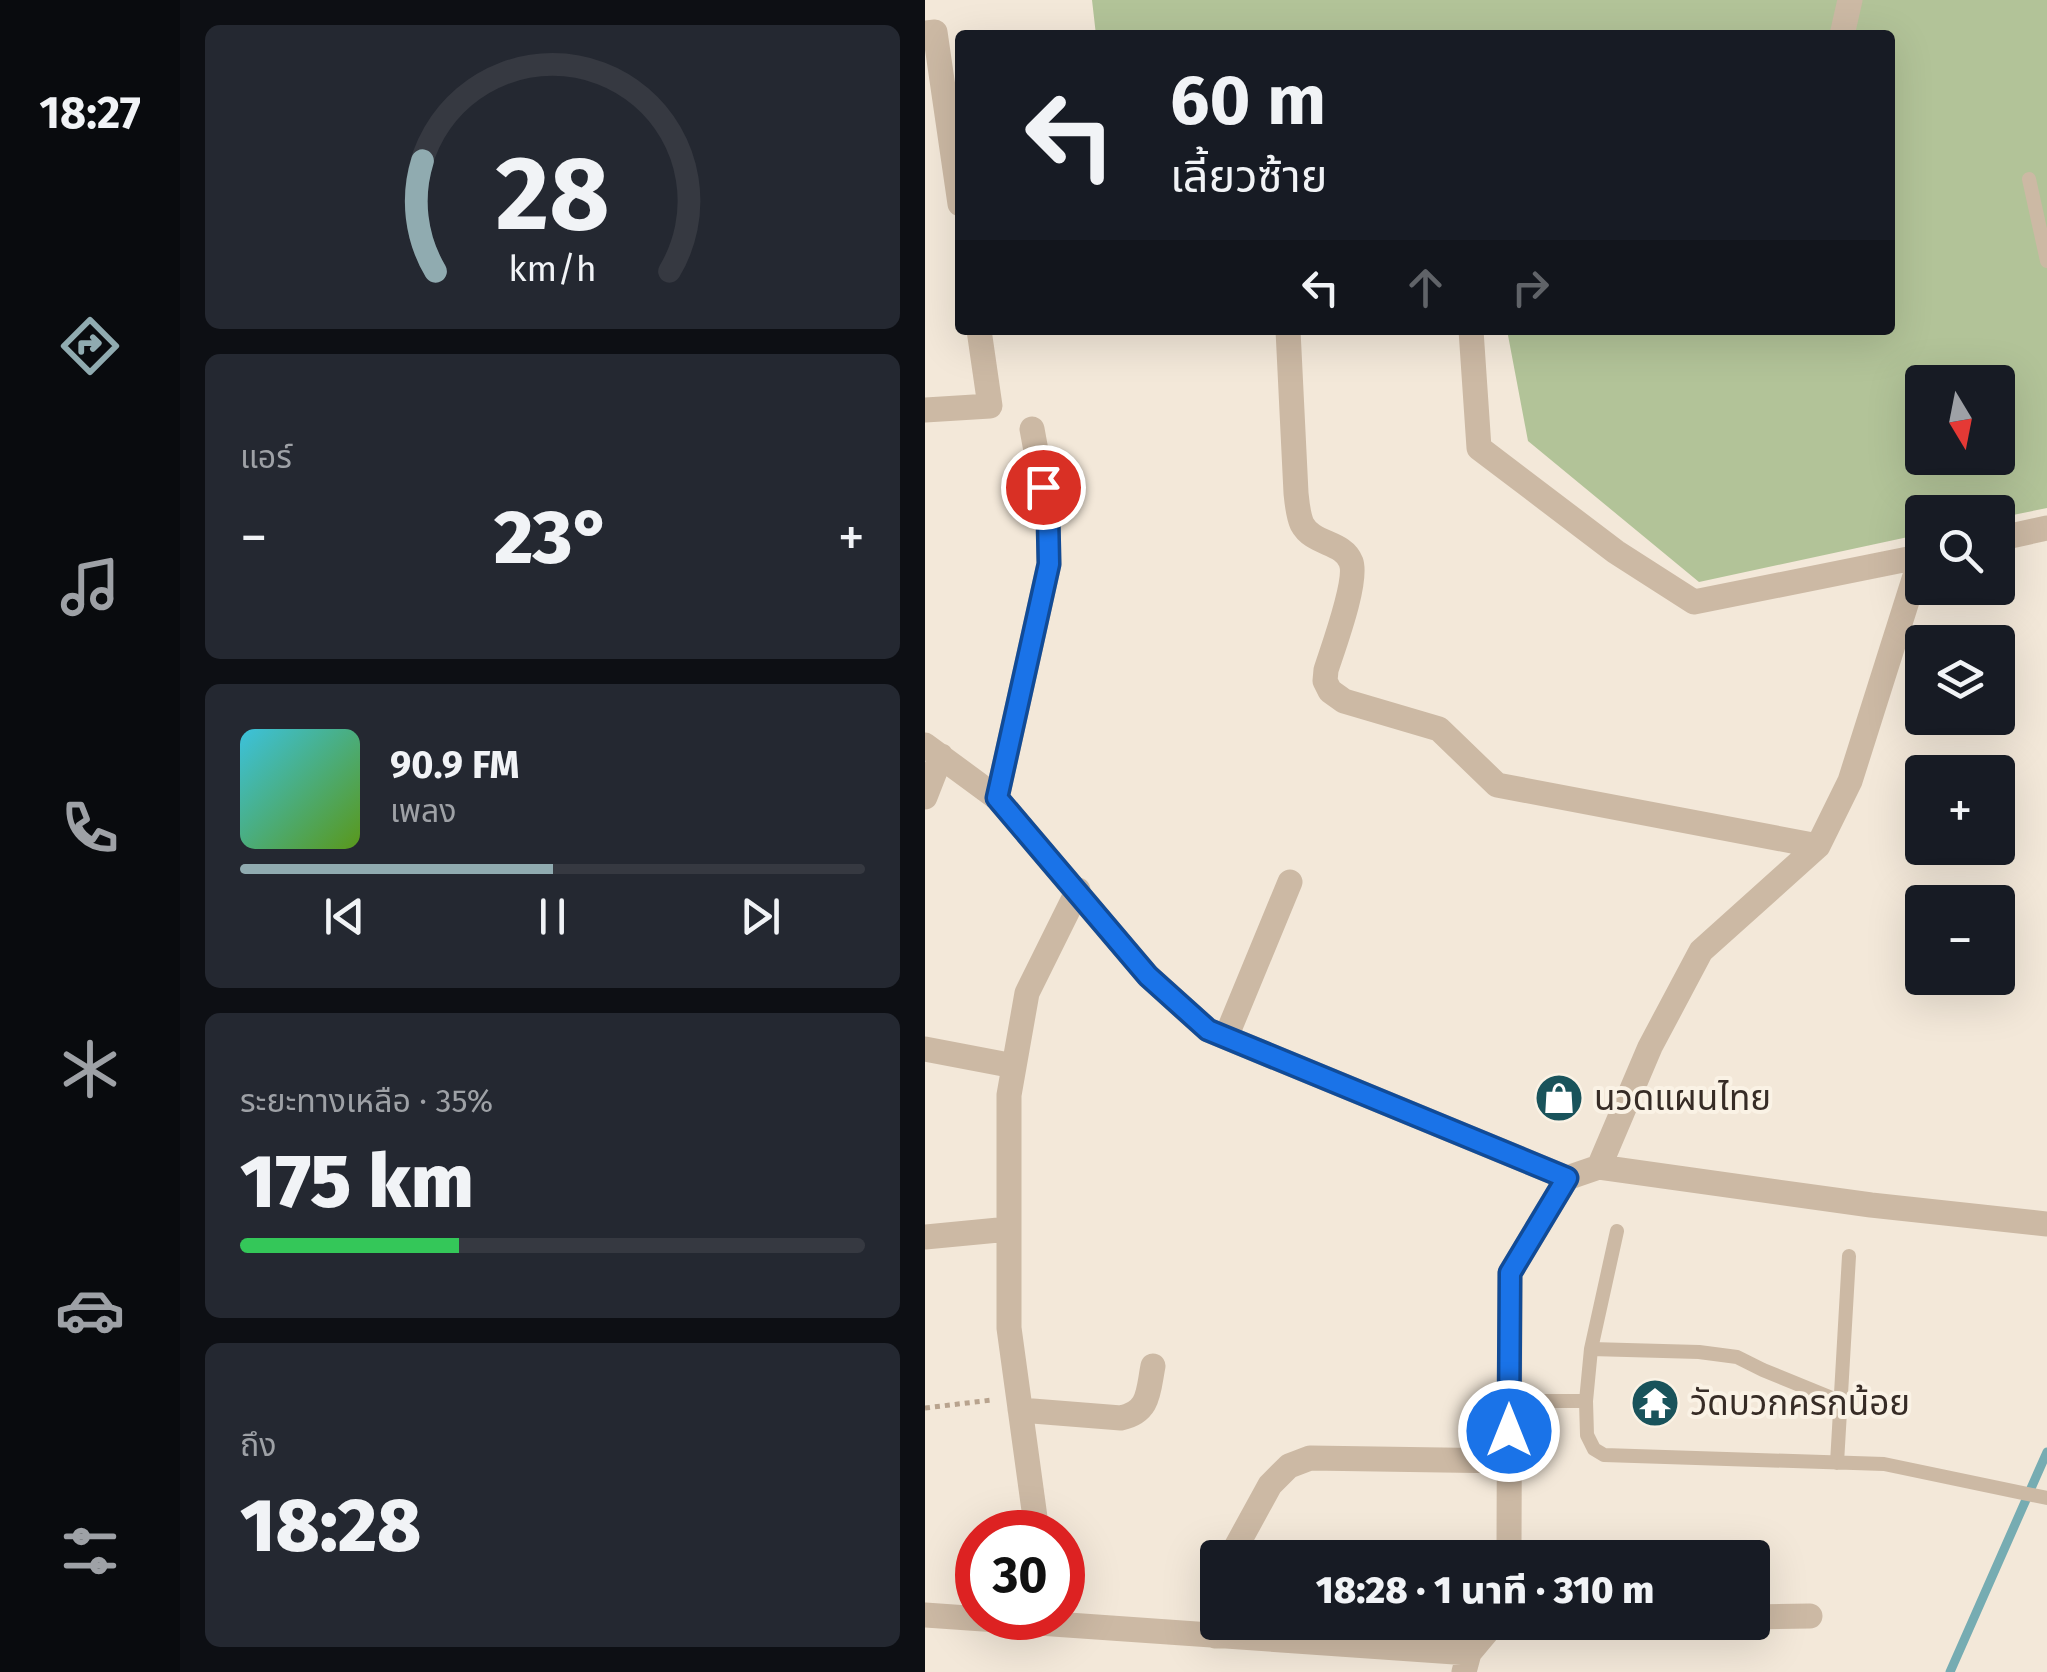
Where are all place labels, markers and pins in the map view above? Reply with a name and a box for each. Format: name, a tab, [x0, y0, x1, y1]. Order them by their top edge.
pin	[1001, 445, 1086, 530]
shop icon: นวดแผนไทย	[1533, 1072, 1585, 1124]
place label: นวดแผนไทย	[1594, 1077, 1771, 1119]
temple icon: วัดบวกครกน้อย	[1629, 1377, 1681, 1429]
place label: วัดบวกครกน้อย	[1690, 1382, 1910, 1424]

